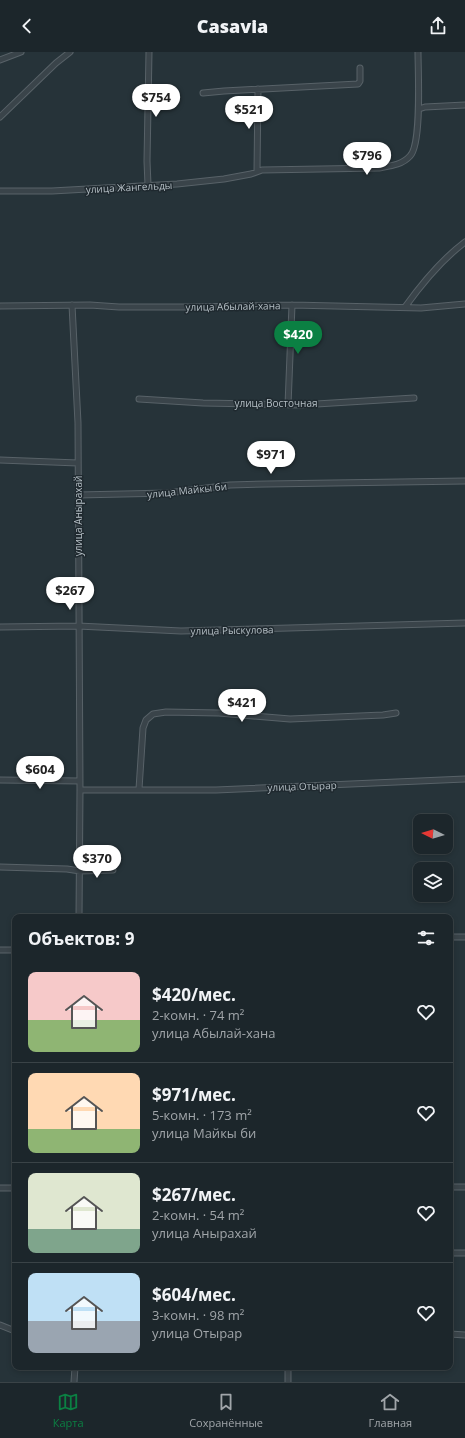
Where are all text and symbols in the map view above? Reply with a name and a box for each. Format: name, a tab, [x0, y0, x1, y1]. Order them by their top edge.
text: Casavia	[197, 14, 268, 38]
icon: back	[16, 15, 38, 37]
icon: share	[427, 15, 449, 37]
pin: $754	[132, 84, 180, 118]
text: $754	[141, 88, 171, 106]
pin: $521	[225, 96, 273, 130]
text: $521	[234, 100, 264, 118]
pin: $796	[343, 142, 391, 176]
text: $796	[352, 146, 382, 164]
street label: улица Жангельды	[85, 178, 173, 196]
street label: улица Абылай-хана	[185, 298, 281, 314]
pin: $420	[274, 321, 322, 355]
text: $420	[283, 325, 313, 343]
street label: улица Восточная	[235, 396, 317, 410]
pin: $971	[247, 441, 295, 475]
text: $971	[256, 445, 286, 463]
street label: улица Анырахай	[71, 476, 85, 556]
street label: улица Майкы би	[146, 479, 228, 501]
pin: $267	[46, 577, 94, 611]
text: $267	[55, 581, 85, 599]
street label: улица Рыскулова	[190, 622, 274, 638]
pin: $421	[218, 689, 266, 723]
text: $421	[227, 693, 257, 711]
pin: $604	[16, 756, 64, 790]
text: $604	[25, 760, 55, 778]
street label: улица Отырар	[267, 778, 337, 794]
north arrow	[413, 814, 453, 854]
map controls	[413, 814, 453, 902]
pin: $370	[73, 845, 121, 879]
text: $370	[82, 849, 112, 867]
button: layers	[413, 862, 453, 902]
text: Объектов: 9	[28, 927, 134, 950]
icon: filters	[415, 927, 437, 949]
text: $420/мес.	[152, 983, 236, 1006]
icon: home	[60, 988, 108, 1036]
icon: heart	[415, 1001, 437, 1023]
text: 2-комн. · 74 m²	[152, 1006, 244, 1024]
text: улица Абылай-хана	[152, 1024, 275, 1042]
text: $971/мес.	[152, 1083, 236, 1106]
icon: home	[60, 1089, 108, 1137]
icon: heart	[415, 1102, 437, 1124]
text: 5-комн. · 173 m²	[152, 1106, 252, 1124]
text: улица Майкы би	[152, 1124, 256, 1142]
text: $267/мес.	[152, 1183, 236, 1206]
icon: home	[60, 1189, 108, 1237]
icon: heart	[415, 1202, 437, 1224]
text: 2-комн. · 54 m²	[152, 1206, 244, 1224]
text: улица Анырахай	[152, 1224, 257, 1242]
text: $604/мес.	[152, 1283, 236, 1306]
icon: home	[60, 1289, 108, 1337]
icon: heart	[415, 1302, 437, 1324]
text: 3-комн. · 98 m²	[152, 1306, 244, 1324]
text: улица Отырар	[152, 1324, 242, 1342]
tab: Карта	[53, 1391, 84, 1430]
tab: Сохранённые	[189, 1391, 263, 1430]
tab: Главная	[369, 1391, 412, 1430]

